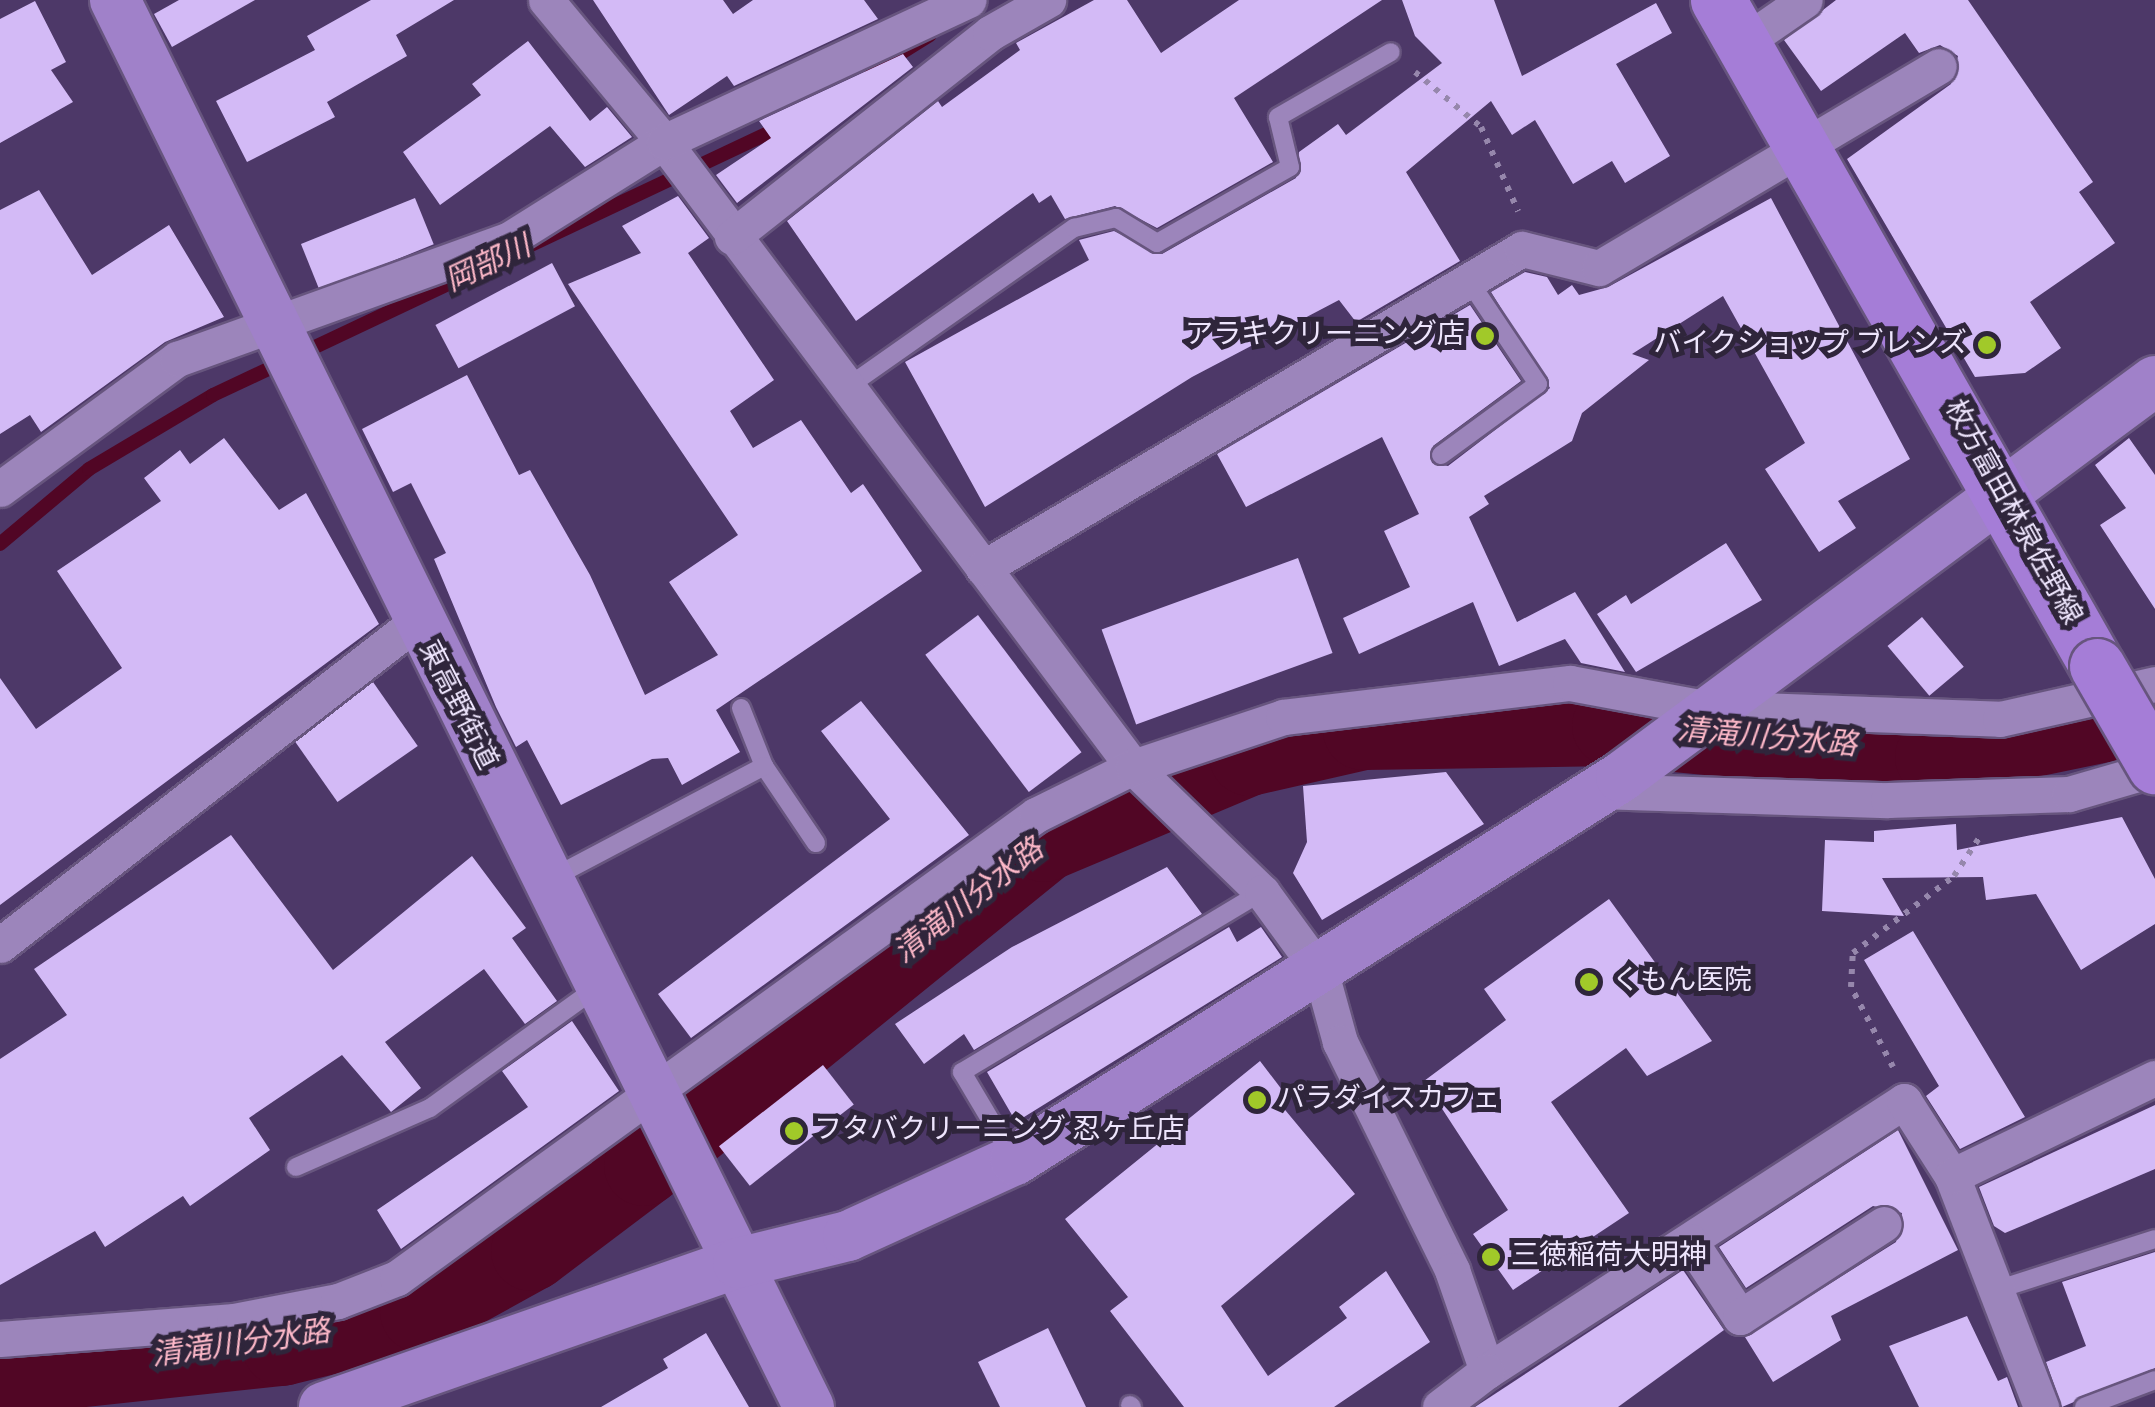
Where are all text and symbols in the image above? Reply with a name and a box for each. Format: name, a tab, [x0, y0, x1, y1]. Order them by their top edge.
water label: 岡部川	[441, 231, 537, 301]
place label: アラキクリーニング店	[1185, 319, 1465, 353]
marker: アラキクリーニング店	[1474, 325, 1496, 347]
place label: バイクショップ ブレンズ	[1652, 328, 1967, 362]
marker: バイクショップ ブレンズ	[1976, 334, 1998, 356]
street label: 枚方富田林泉佐野線	[1936, 395, 2088, 631]
street label: 東高野街道	[410, 636, 504, 776]
water label: 清滝川分水路	[1676, 714, 1858, 766]
water label: 清滝川分水路	[888, 833, 1052, 973]
place label: くもん医院	[1612, 965, 1752, 999]
marker: くもん医院	[1576, 969, 1602, 995]
place label: パラダイスカフェ	[1277, 1083, 1501, 1117]
marker: パラダイスカフェ	[1246, 1089, 1268, 1111]
place label: フタバクリーニング 忍ヶ丘店	[814, 1114, 1185, 1148]
marker: フタバクリーニング 忍ヶ丘店	[783, 1120, 805, 1142]
place label: 三徳稲荷大明神	[1511, 1240, 1707, 1274]
marker: 三徳稲荷大明神	[1480, 1246, 1502, 1268]
water label: 清滝川分水路	[149, 1316, 333, 1376]

